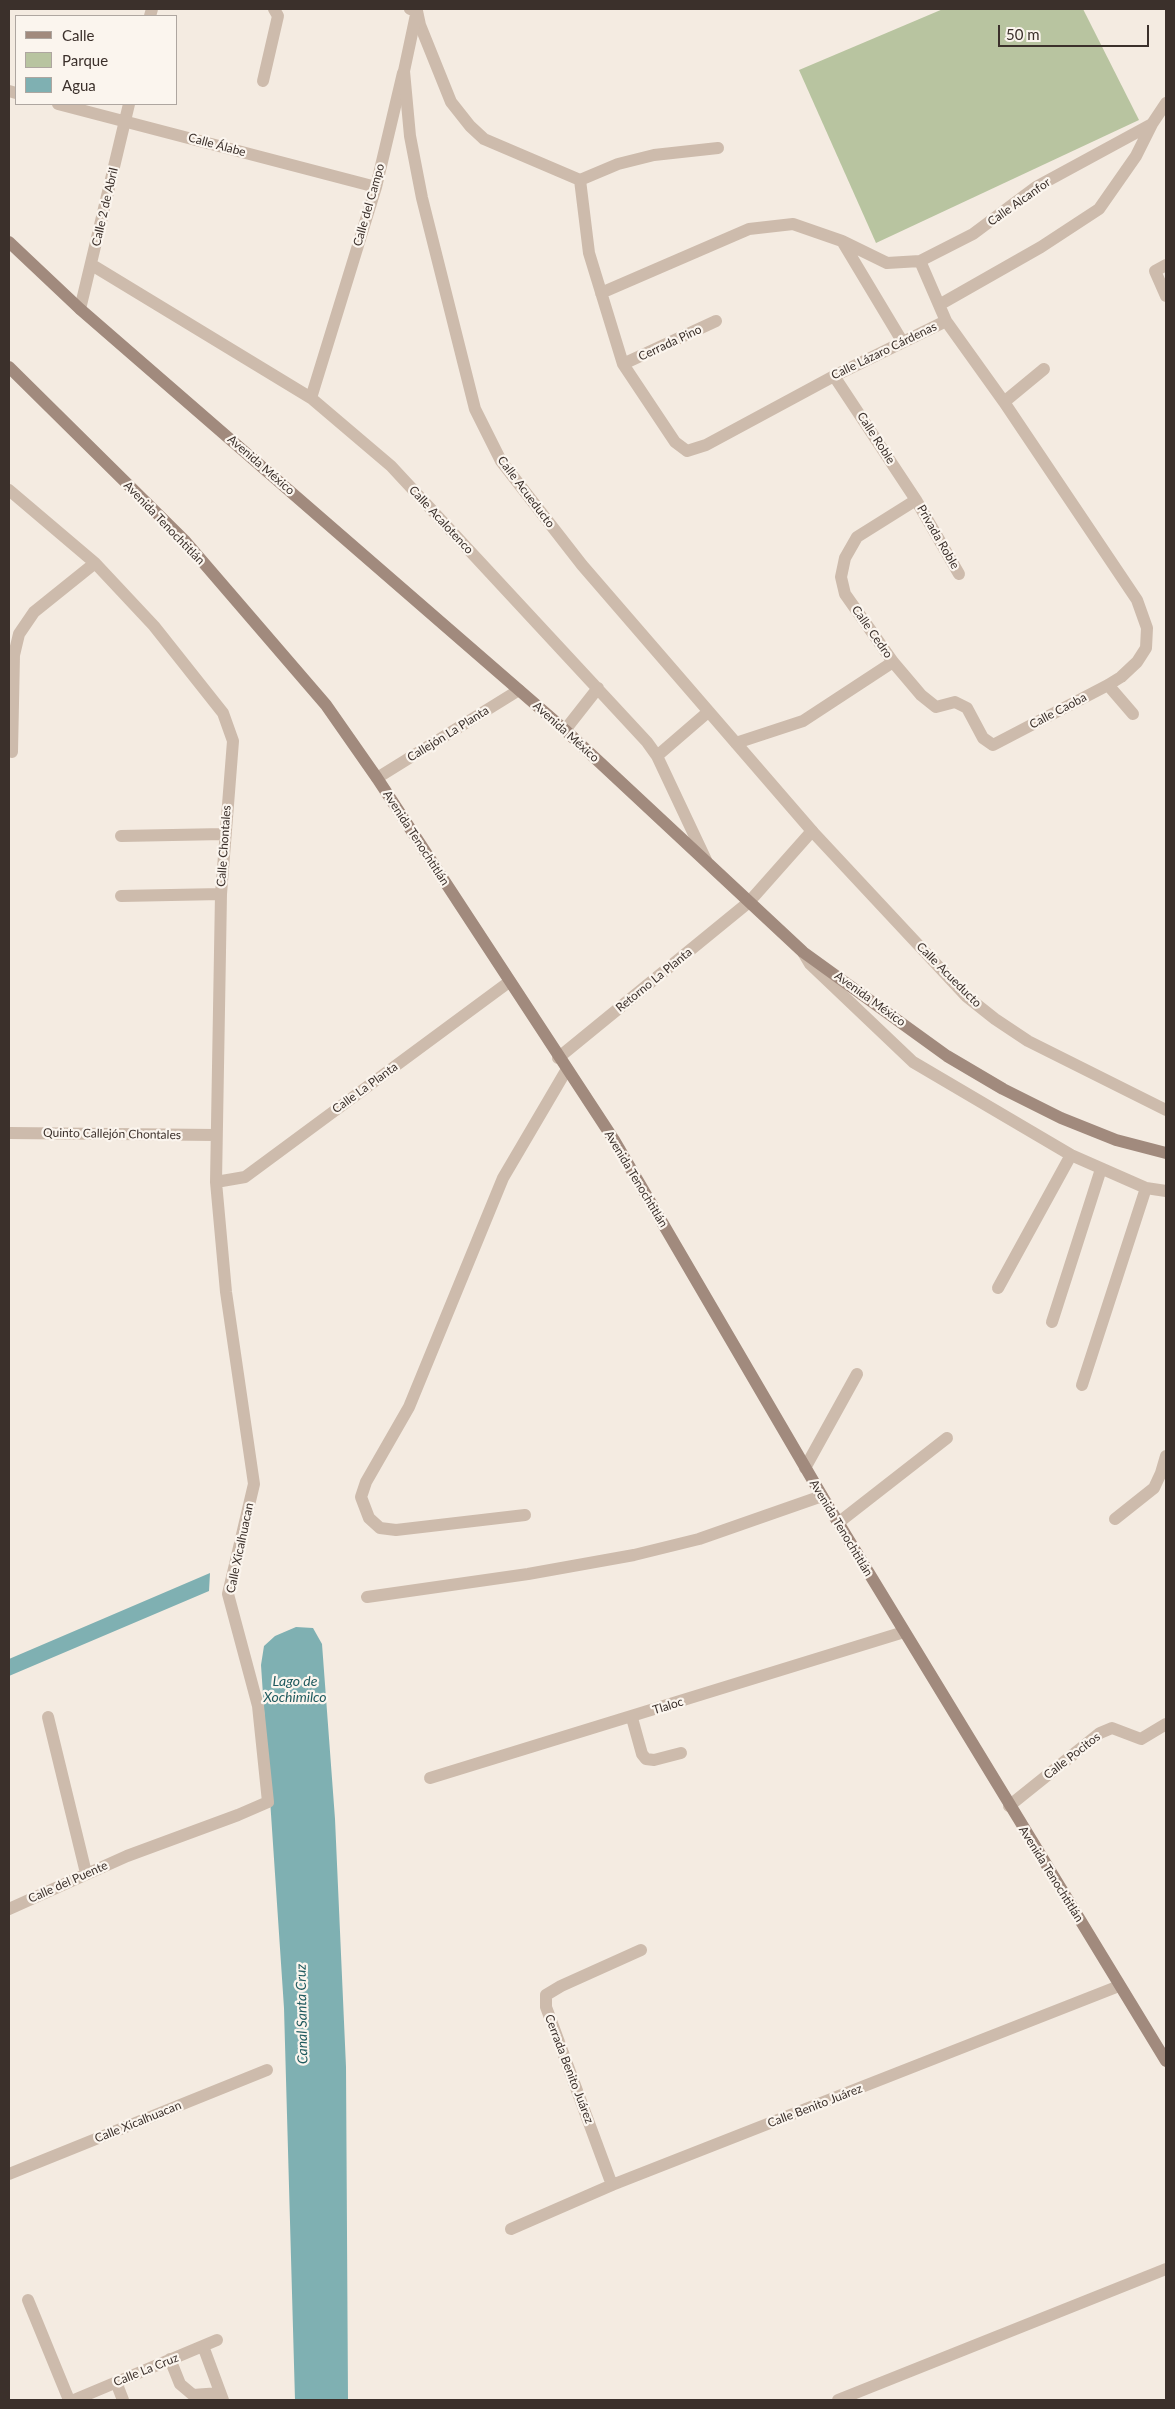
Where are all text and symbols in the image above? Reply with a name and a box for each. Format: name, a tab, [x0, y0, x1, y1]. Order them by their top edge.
legend	[15, 15, 178, 105]
scale bar	[1000, 15, 1151, 47]
text: 50 m	[1006, 25, 1040, 43]
text: Calle	[62, 26, 94, 44]
text: Parque	[62, 51, 108, 69]
text: Agua	[62, 76, 96, 94]
street label: Calle Álabe	[187, 130, 247, 160]
street label: Calle del Campo	[350, 162, 388, 248]
street label: Calle 2 de Abril	[89, 166, 121, 248]
street label: Calle Alcanfor	[985, 175, 1053, 229]
street label: Calle Lázaro Cárdenas	[829, 319, 939, 383]
street label: Cerrada Pino	[636, 322, 704, 364]
street label: Calle Roble	[854, 409, 898, 467]
street label: Avenida México	[225, 432, 297, 498]
street label: Calle Acueducto	[494, 453, 558, 531]
street label: Avenida Tenochtitlán	[121, 478, 207, 568]
street label: Calle Acalotenco	[406, 483, 476, 557]
street label: Privada Roble	[914, 502, 962, 572]
street label: Calle Cedro	[849, 603, 895, 661]
street label: Calle Caoba	[1027, 690, 1089, 732]
street label: Avenida México	[530, 699, 602, 765]
street label: Callejón La Planta	[405, 703, 491, 765]
street label: Avenida Tenochtitlán	[380, 788, 452, 888]
street label: Calle Chontales	[214, 805, 234, 887]
street label: Calle Acueducto	[914, 940, 984, 1010]
street label: Retorno La Planta	[613, 945, 695, 1015]
street label: Avenida México	[832, 969, 908, 1029]
street label: Calle La Planta	[330, 1060, 400, 1116]
street label: Quinto Callejón Chontales	[43, 1126, 181, 1142]
street label: Avenida Tenochtitlán	[601, 1128, 671, 1230]
street label: Avenida Tenochtitlán	[806, 1477, 876, 1579]
street label: Calle Xicalhuacan	[223, 1502, 257, 1594]
water label: Lago de Xochimilco	[263, 1673, 327, 1705]
street label: Tlaloc	[651, 1695, 685, 1717]
street label: Calle Pocitos	[1041, 1730, 1103, 1782]
street label: Avenida Tenochtitlán	[1016, 1823, 1086, 1925]
street label: Calle del Puente	[26, 1858, 110, 1906]
water label: Canal Santa Cruz	[293, 1964, 311, 2064]
street label: Cerrada Benito Juárez	[542, 2012, 596, 2126]
street label: Calle Benito Juárez	[766, 2081, 864, 2131]
street label: Calle Xicalhuacan	[93, 2098, 183, 2146]
street label: Calle La Cruz	[111, 2350, 181, 2390]

